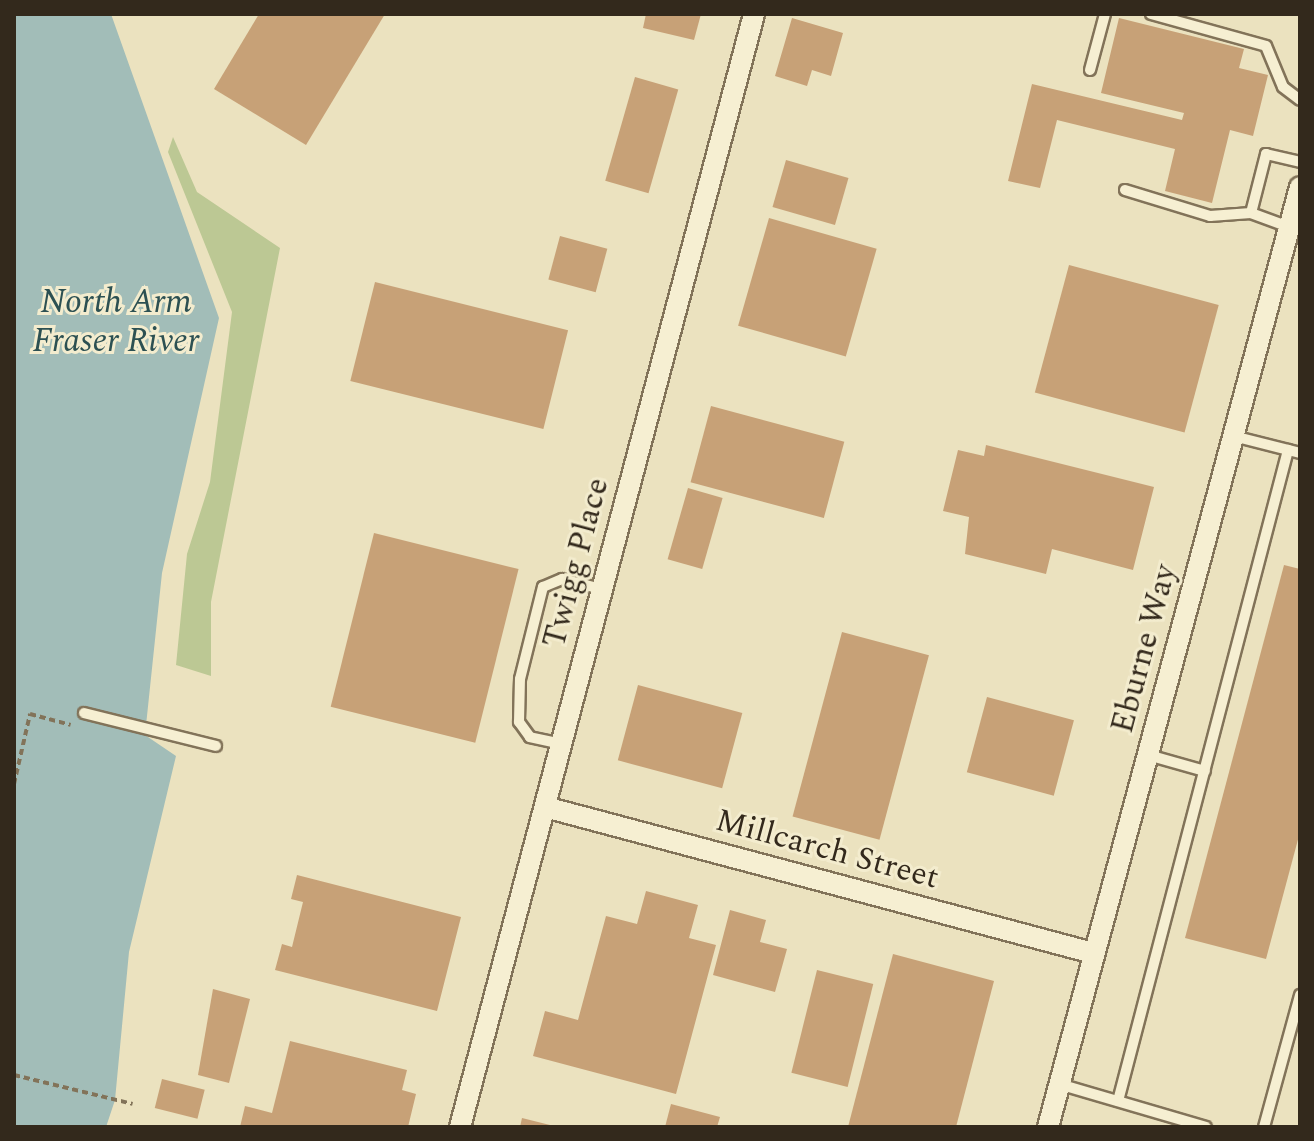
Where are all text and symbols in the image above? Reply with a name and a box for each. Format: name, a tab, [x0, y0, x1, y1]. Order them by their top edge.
water label: North Arm Fraser River	[32, 282, 200, 362]
street label: Twigg Place	[536, 474, 618, 652]
street label: Eburne Way	[1104, 560, 1186, 738]
street label: Millcarch Street	[711, 802, 943, 898]

